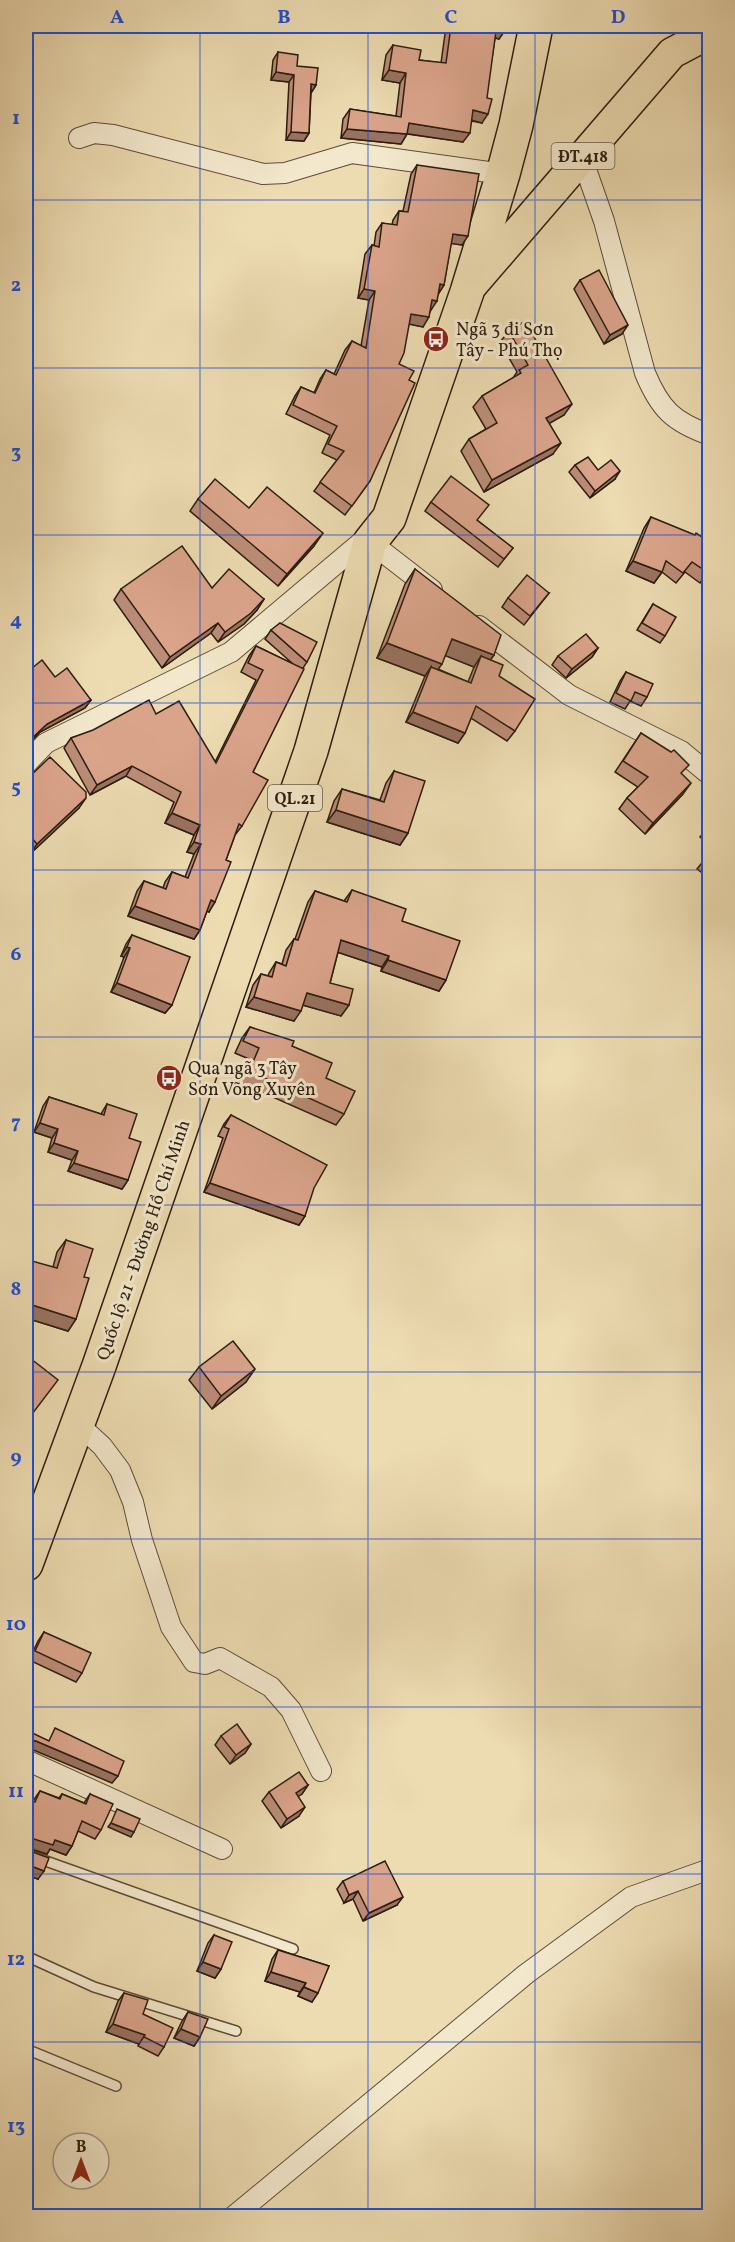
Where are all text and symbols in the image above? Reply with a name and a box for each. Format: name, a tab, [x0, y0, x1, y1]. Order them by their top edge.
text: A	[110, 4, 124, 32]
text: B	[277, 4, 291, 32]
text: C	[445, 4, 458, 32]
text: D	[611, 4, 625, 32]
text: 1	[12, 105, 20, 133]
road number: ĐT.418	[552, 143, 614, 169]
text: 2	[11, 272, 21, 300]
place label: Ngã 3 đi Sơn Tây - Phú Thọ	[456, 318, 563, 364]
bus stop icon: Ngã 3 đi Sơn Tây - Phú Thọ	[421, 324, 451, 354]
text: 3	[11, 439, 21, 467]
text: 4	[10, 607, 22, 635]
text: 5	[11, 774, 21, 802]
road number: QL.21	[268, 785, 322, 811]
text: 6	[11, 941, 22, 969]
place label: Qua ngã 3 Tây Sơn Võng Xuyên	[188, 1057, 316, 1103]
bus stop icon: Qua ngã 3 Tây Sơn Võng Xuyên	[154, 1063, 184, 1093]
text: 7	[11, 1109, 21, 1137]
street label: Quốc lộ 21 - Đường Hồ Chí Minh	[91, 1117, 198, 1364]
text: 8	[11, 1276, 21, 1304]
text: 9	[10, 1444, 22, 1472]
text: 10	[6, 1611, 26, 1639]
text: 11	[8, 1778, 24, 1806]
text: 12	[7, 1946, 25, 1974]
text: 13	[7, 2113, 25, 2141]
north arrow	[51, 2131, 111, 2191]
text: B	[76, 2137, 87, 2159]

